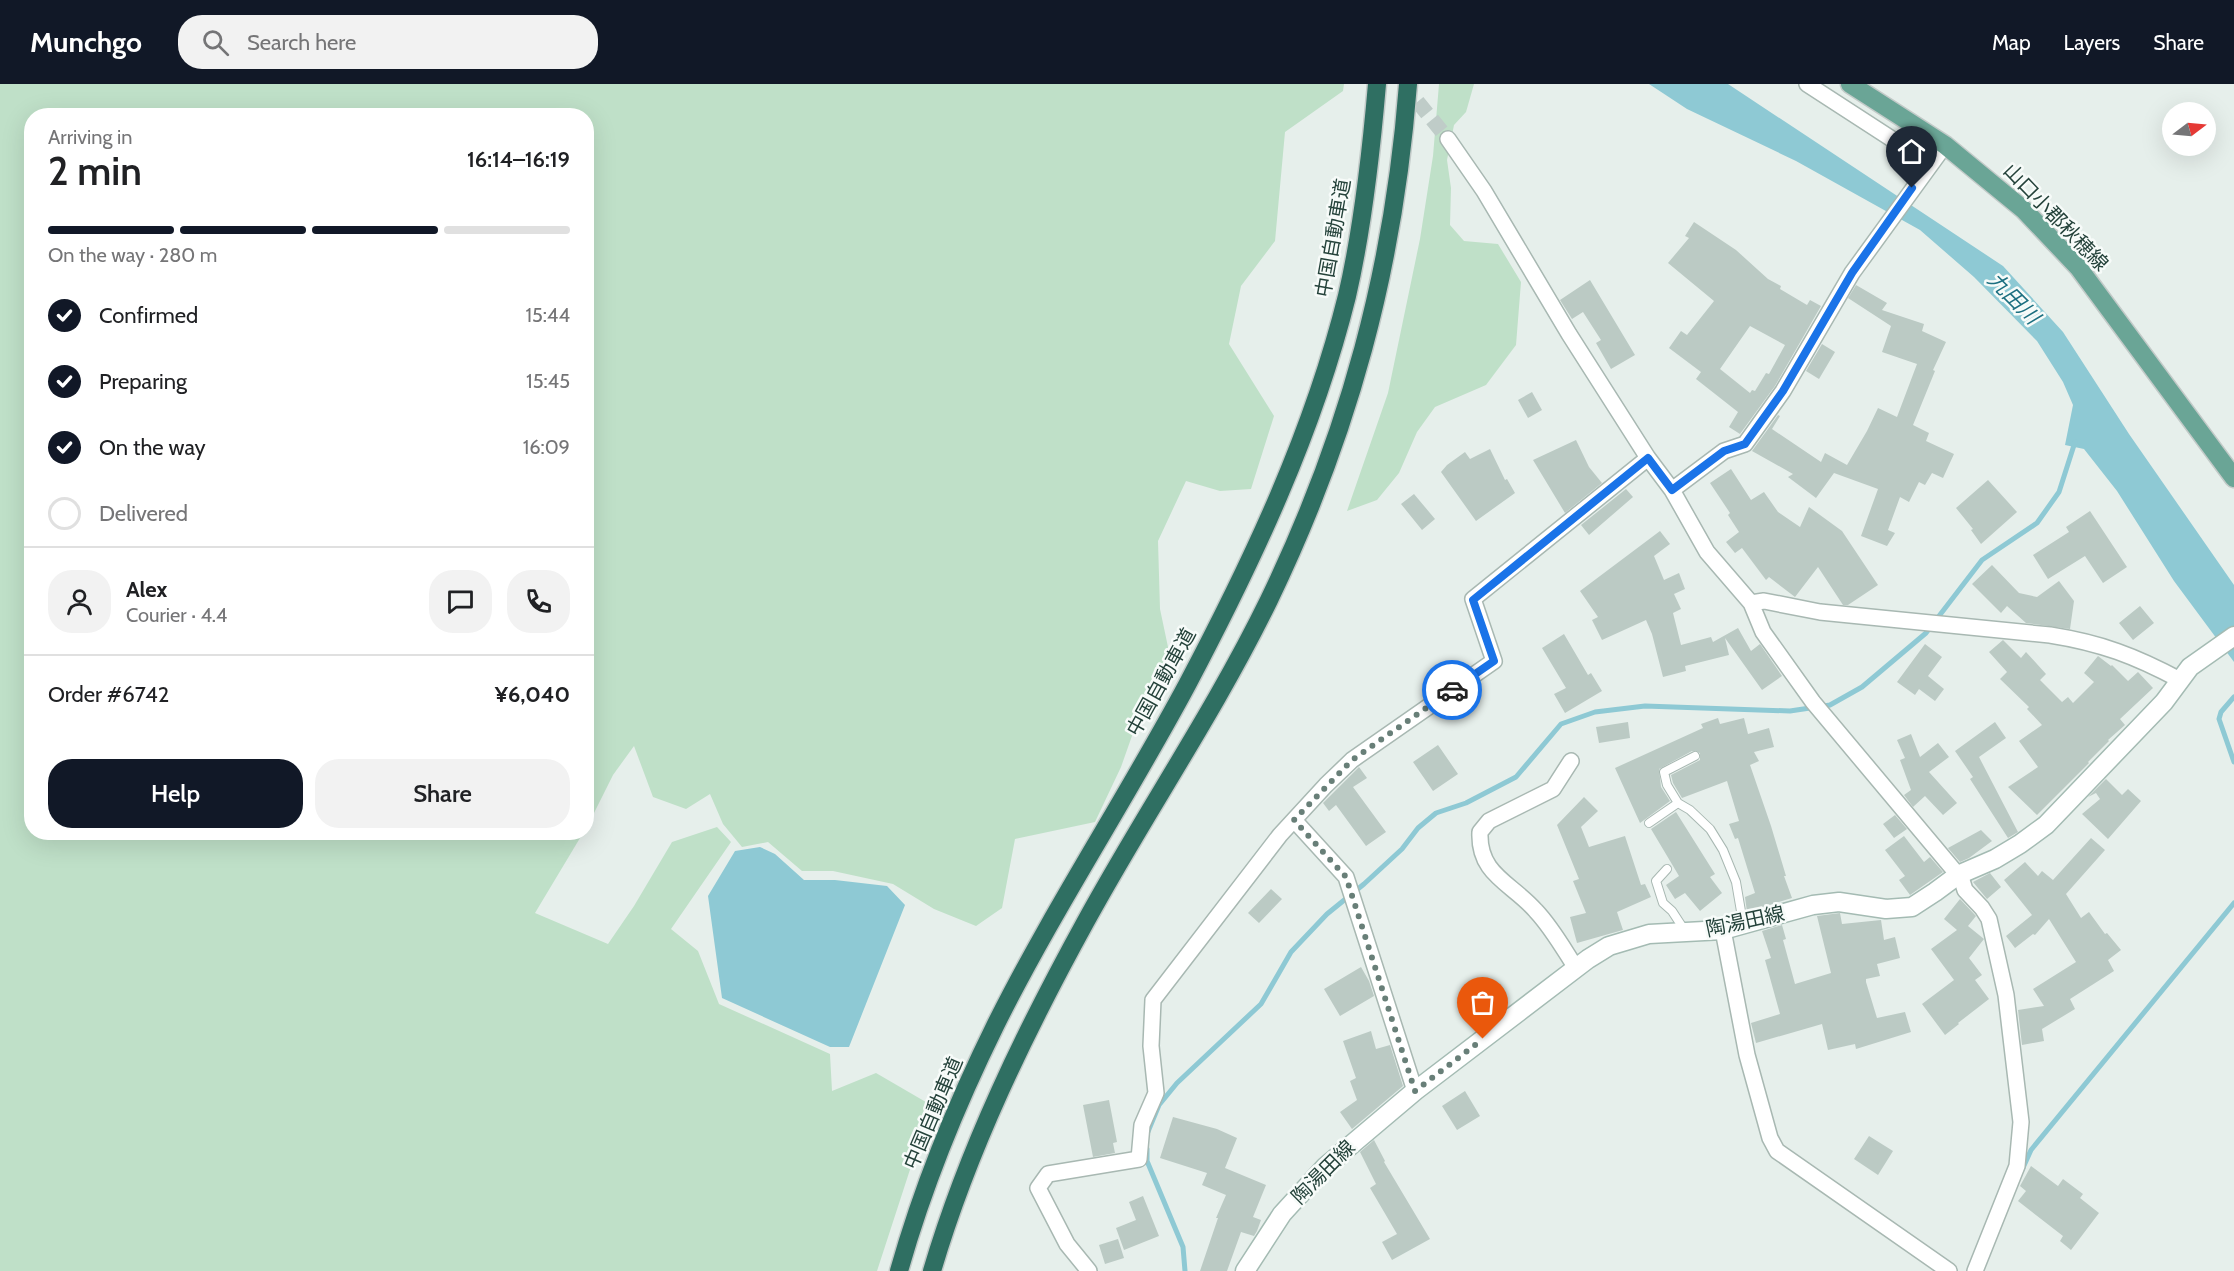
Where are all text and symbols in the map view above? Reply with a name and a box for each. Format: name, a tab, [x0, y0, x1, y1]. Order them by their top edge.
search box	[178, 15, 598, 69]
text: Munchgo	[30, 25, 142, 59]
icon: search	[199, 26, 232, 59]
text: Search here	[247, 29, 356, 56]
text: Map	[1992, 30, 2031, 55]
text: Layers	[2064, 30, 2120, 55]
text: Share	[2153, 30, 2204, 55]
north arrow	[2162, 102, 2216, 156]
map controls	[2162, 102, 2216, 156]
text: Arriving in	[48, 125, 132, 149]
pin	[1886, 126, 1937, 188]
icon: home	[1895, 135, 1928, 168]
text: 16:14–16:19	[467, 146, 570, 173]
text: 2 min	[48, 147, 142, 195]
street label: 山口小郡秋穂線	[1999, 158, 2113, 276]
street label: 中国自動車道	[1311, 177, 1355, 299]
text: On the way · 280 m	[48, 243, 217, 267]
water label: 九田川	[1983, 267, 2047, 331]
icon: check	[48, 299, 81, 332]
text: Confirmed	[99, 302, 198, 329]
text: 15:44	[525, 303, 570, 327]
icon: check	[48, 365, 81, 398]
text: Preparing	[99, 368, 187, 395]
text: 15:45	[526, 369, 570, 393]
icon: check	[48, 431, 81, 464]
text: On the way	[99, 434, 206, 461]
text: 16:09	[523, 435, 570, 459]
text: Delivered	[99, 500, 188, 527]
button: person	[48, 570, 111, 633]
button: chat	[429, 570, 492, 633]
button: phone	[507, 570, 570, 633]
text: Alex	[126, 576, 167, 603]
text: Courier · 4.4	[126, 603, 227, 627]
street label: 中国自動車道	[1121, 624, 1201, 740]
courier	[1422, 660, 1482, 720]
icon: car	[1436, 674, 1469, 707]
text: Order #6742	[48, 681, 169, 708]
text: ¥6,040	[495, 681, 570, 708]
button: Help	[48, 759, 303, 828]
button: Share	[315, 759, 570, 828]
street label: 陶湯田線	[1703, 901, 1787, 941]
pin	[1457, 977, 1508, 1039]
icon: bag	[1466, 986, 1499, 1019]
street label: 中国自動車道	[899, 1053, 967, 1173]
street label: 陶湯田線	[1286, 1135, 1360, 1209]

